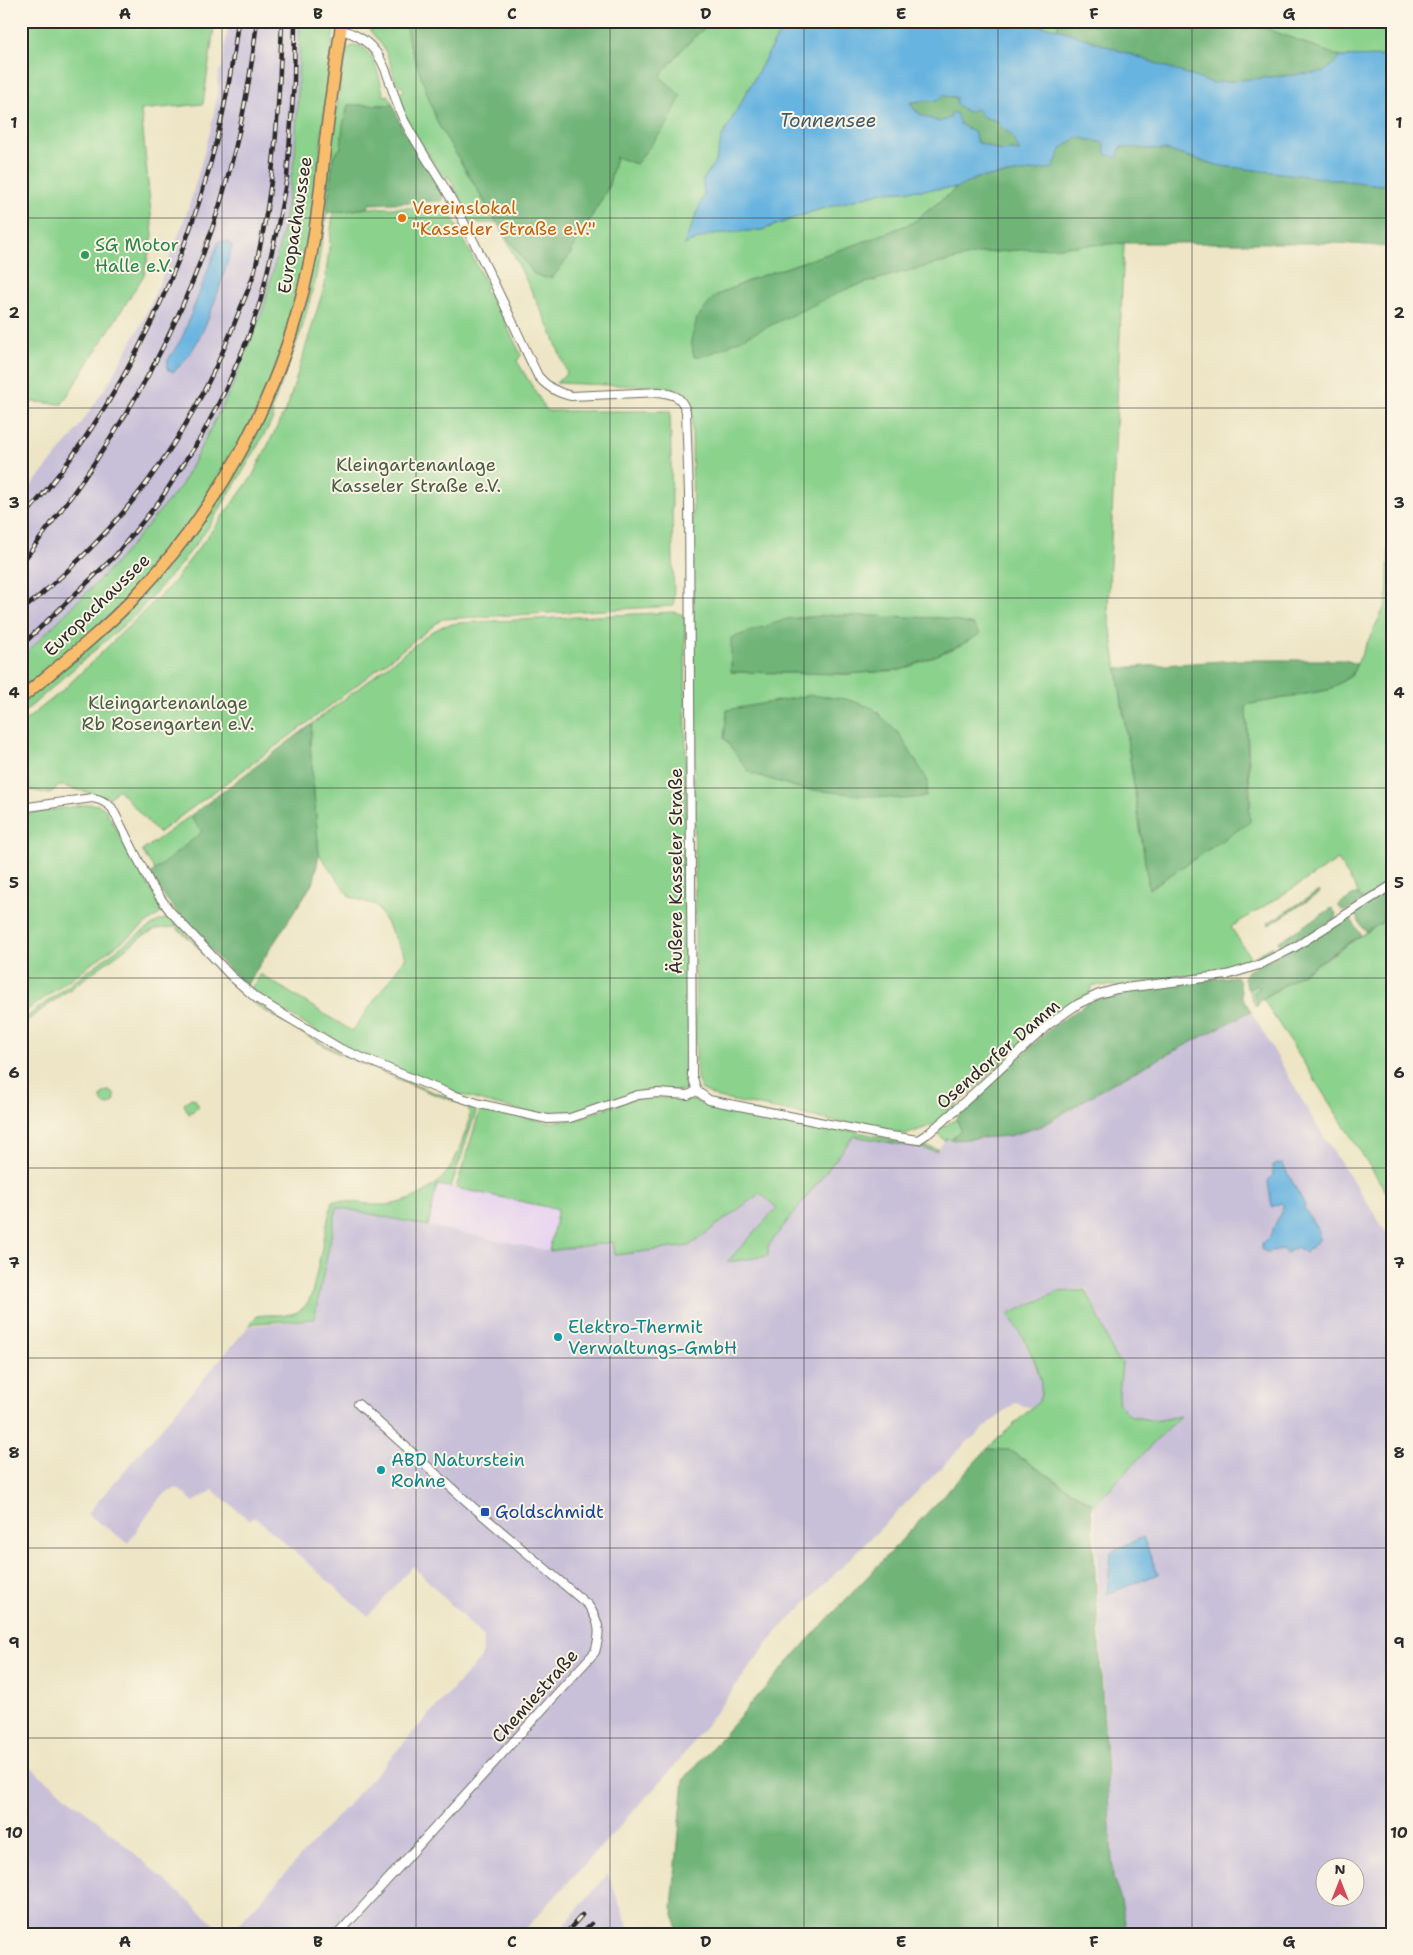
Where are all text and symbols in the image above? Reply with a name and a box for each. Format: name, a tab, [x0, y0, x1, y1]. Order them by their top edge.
text: A	[119, 3, 131, 24]
text: B	[313, 3, 323, 24]
text: C	[507, 3, 517, 24]
text: D	[700, 3, 712, 24]
text: E	[896, 3, 906, 24]
text: F	[1089, 3, 1099, 24]
text: G	[1283, 3, 1296, 24]
water label: Tonnensee	[779, 108, 877, 133]
text: 1	[10, 112, 18, 133]
text: 1	[1395, 112, 1403, 133]
street label: Europachaussee	[272, 155, 318, 295]
place label: Vereinslokal "Kasseler Straße e.V."	[412, 196, 596, 241]
marker: Vereinslokal "Kasseler Straße e.V."	[396, 212, 408, 224]
place label: SG Motor Halle e.V.	[95, 233, 179, 278]
marker: SG Motor Halle e.V.	[79, 249, 91, 261]
text: 2	[8, 302, 20, 323]
text: 2	[1393, 302, 1405, 323]
park label: Kleingartenanlage Kasseler Straße e.V.	[331, 453, 501, 498]
text: 3	[8, 492, 20, 513]
text: 3	[1393, 492, 1405, 513]
street label: Europachaussee	[39, 548, 155, 662]
text: 4	[8, 682, 20, 703]
text: 4	[1393, 682, 1405, 703]
park label: Kleingartenanlage Rb Rosengarten e.V.	[82, 691, 254, 736]
street label: Äußere Kasseler Straße	[664, 768, 688, 974]
text: 5	[9, 872, 19, 893]
text: 5	[1394, 872, 1404, 893]
street label: Osendorfer Damm	[931, 994, 1065, 1114]
text: 6	[8, 1062, 20, 1083]
text: 6	[1393, 1062, 1405, 1083]
text: 7	[8, 1252, 20, 1273]
text: 7	[1393, 1252, 1405, 1273]
place label: Elektro-Thermit Verwaltungs-GmbH	[568, 1315, 737, 1360]
marker: Elektro-Thermit Verwaltungs-GmbH	[552, 1331, 564, 1343]
text: 8	[8, 1442, 20, 1463]
text: 8	[1393, 1442, 1405, 1463]
place label: ABD Naturstein Rohne	[391, 1448, 525, 1493]
marker: ABD Naturstein Rohne	[375, 1464, 387, 1476]
place label: Goldschmidt	[495, 1500, 604, 1524]
marker: Goldschmidt	[479, 1506, 491, 1518]
text: 9	[8, 1632, 20, 1653]
text: 9	[1393, 1632, 1405, 1653]
street label: Chemiestraße	[486, 1644, 584, 1748]
text: 10	[5, 1822, 23, 1843]
text: 10	[1390, 1822, 1408, 1843]
north arrow	[1316, 1858, 1366, 1908]
text: N	[1334, 1860, 1346, 1878]
text: A	[119, 1931, 131, 1952]
text: B	[313, 1931, 323, 1952]
text: C	[507, 1931, 517, 1952]
text: D	[700, 1931, 712, 1952]
text: E	[896, 1931, 906, 1952]
text: F	[1089, 1931, 1099, 1952]
text: G	[1283, 1931, 1296, 1952]

